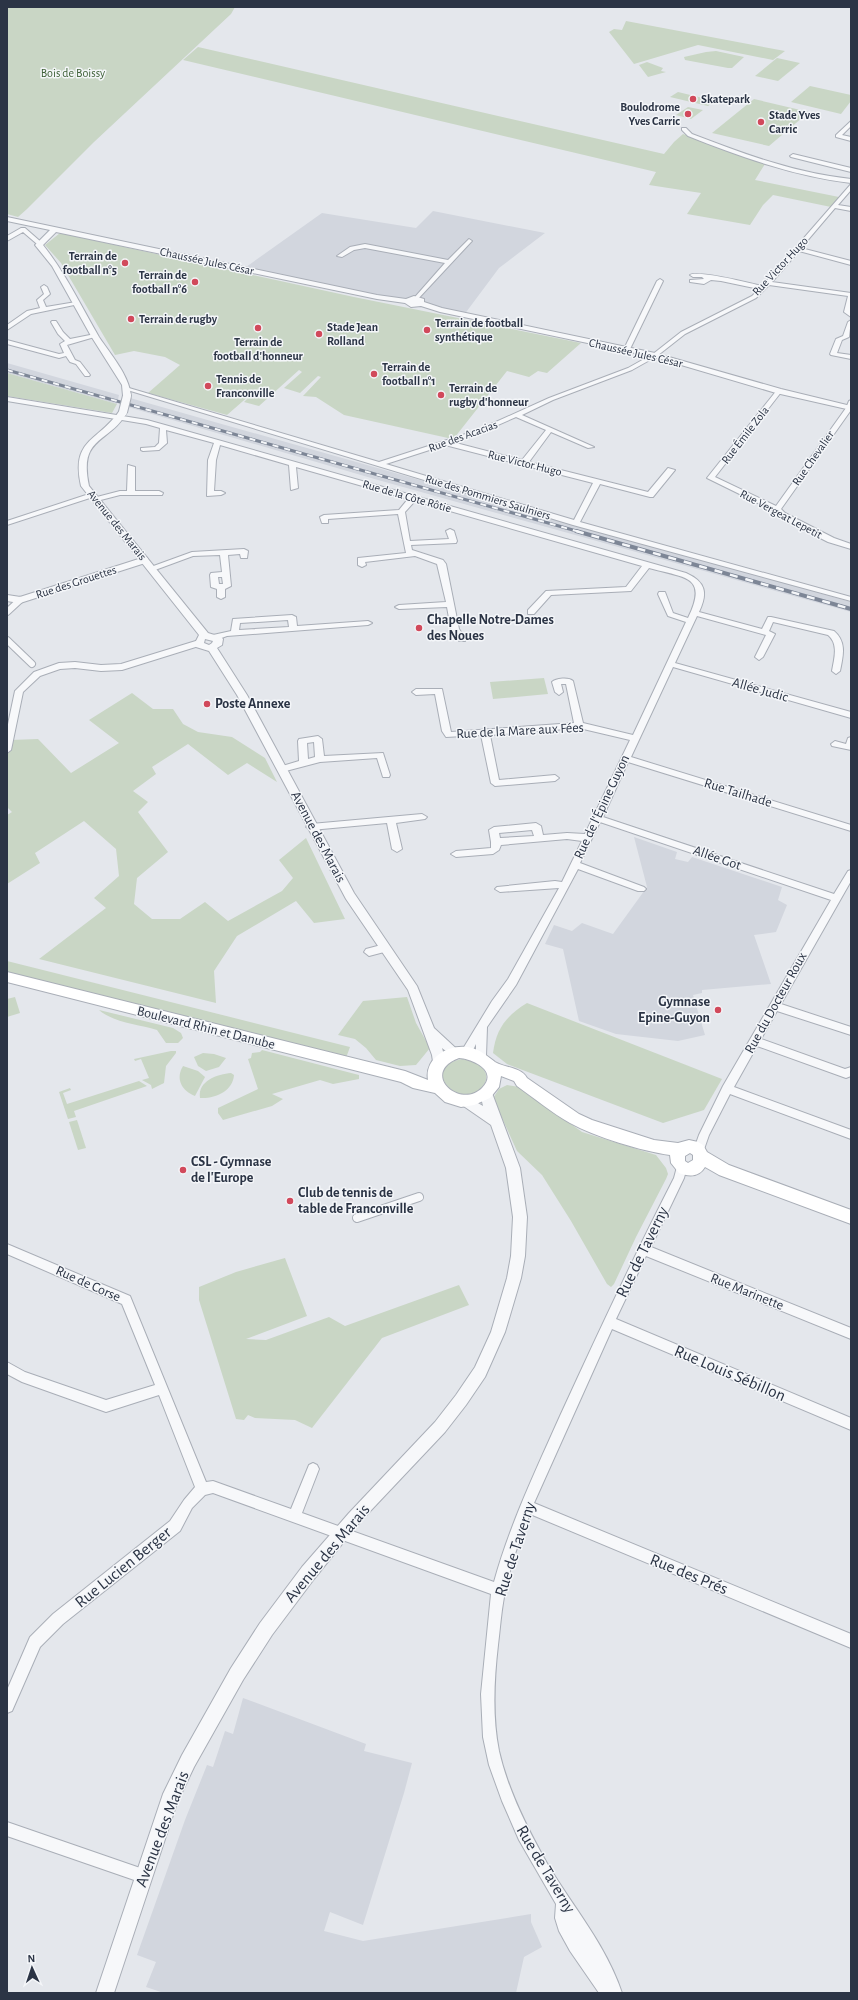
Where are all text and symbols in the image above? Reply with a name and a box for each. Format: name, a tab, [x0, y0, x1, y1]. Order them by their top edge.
park label: Bois de Boissy	[41, 67, 105, 80]
place label: Skatepark	[701, 93, 750, 105]
marker: Skatepark	[688, 94, 698, 104]
place label: Boulodrome Yves Carric	[620, 101, 680, 127]
marker: Boulodrome Yves Carric	[683, 109, 693, 119]
place label: Stade Yves Carric	[769, 109, 821, 135]
marker: Stade Yves Carric	[756, 117, 766, 127]
street label: Rue Victor Hugo	[750, 234, 810, 298]
street label: Chaussée Jules César	[159, 245, 255, 277]
place label: Terrain de football n°5	[63, 250, 117, 276]
marker: Terrain de football n°5	[120, 258, 130, 268]
place label: Terrain de football n°6	[132, 269, 187, 295]
marker: Terrain de football n°6	[190, 277, 200, 287]
place label: Terrain de rugby	[139, 313, 218, 326]
marker: Terrain de rugby	[126, 314, 136, 324]
place label: Terrain de football synthétique	[435, 317, 523, 344]
place label: Stade Jean Rolland	[327, 321, 378, 347]
marker: Terrain de football d'honneur	[253, 323, 263, 333]
marker: Terrain de football synthétique	[422, 325, 432, 335]
marker: Stade Jean Rolland	[314, 329, 324, 339]
place label: Terrain de football d'honneur	[213, 336, 304, 362]
street label: Chaussée Jules César	[588, 336, 684, 370]
place label: Terrain de football n°1	[382, 361, 436, 387]
marker: Terrain de football n°1	[369, 369, 379, 379]
place label: Tennis de Franconville	[216, 373, 275, 399]
marker: Tennis de Franconville	[203, 381, 213, 391]
place label: Terrain de rugby d'honneur	[449, 382, 529, 409]
marker: Terrain de rugby d'honneur	[436, 390, 446, 400]
street label: Rue Émile Zola	[718, 403, 771, 466]
street label: Rue des Acacias	[427, 418, 499, 454]
street label: Rue Chevalier	[790, 428, 836, 488]
street label: Rue Victor Hugo	[487, 448, 563, 478]
street label: Rue des Pommiers Saulniers	[424, 472, 552, 522]
street label: Rue de la Côte Rôtie	[361, 478, 453, 514]
street label: Rue Vergeat Lepetit	[738, 487, 824, 541]
street label: Avenue des Marais	[85, 488, 149, 562]
street label: Rue des Grouettes	[34, 563, 118, 601]
place label: Chapelle Notre-Dames des Noues	[427, 613, 554, 643]
marker: Chapelle Notre-Dames des Noues	[414, 623, 424, 633]
street label: Allée Judic	[730, 675, 790, 705]
place label: Poste Annexe	[215, 697, 291, 711]
marker: Poste Annexe	[202, 699, 212, 709]
street label: Rue de la Mare aux Fées	[456, 721, 584, 741]
street label: Rue de l'Épine Guyon	[569, 751, 632, 861]
street label: Rue Tailhade	[702, 776, 774, 810]
street label: Avenue des Marais	[288, 789, 348, 885]
street label: Allée Got	[691, 843, 743, 873]
street label: Rue du Docteur Roux	[742, 950, 810, 1056]
place label: Gymnase Epine-Guyon	[638, 995, 710, 1025]
street label: Boulevard Rhin et Danube	[135, 1004, 277, 1052]
marker: Gymnase Epine-Guyon	[713, 1005, 723, 1015]
place label: CSL - Gymnase de l'Europe	[191, 1155, 272, 1185]
marker: CSL - Gymnase de l'Europe	[178, 1165, 188, 1175]
place label: Club de tennis de table de Franconville	[298, 1186, 414, 1216]
marker: Club de tennis de table de Franconville	[285, 1196, 295, 1206]
street label: Rue de Taverny	[613, 1203, 672, 1301]
street label: Rue de Corse	[53, 1264, 123, 1304]
street label: Rue Marinette	[708, 1271, 786, 1313]
street label: Rue Louis Sébillon	[672, 1342, 788, 1404]
street label: Rue de Taverny	[492, 1499, 540, 1599]
street label: Avenue des Marais	[281, 1501, 373, 1605]
street label: Rue Lucien Berger	[72, 1523, 175, 1611]
street label: Rue des Prés	[648, 1551, 730, 1597]
street label: Avenue des Marais	[132, 1769, 192, 1889]
street label: Rue de Taverny	[512, 1822, 579, 1917]
north arrow	[12, 1948, 52, 1988]
text: N	[27, 1953, 36, 1964]

